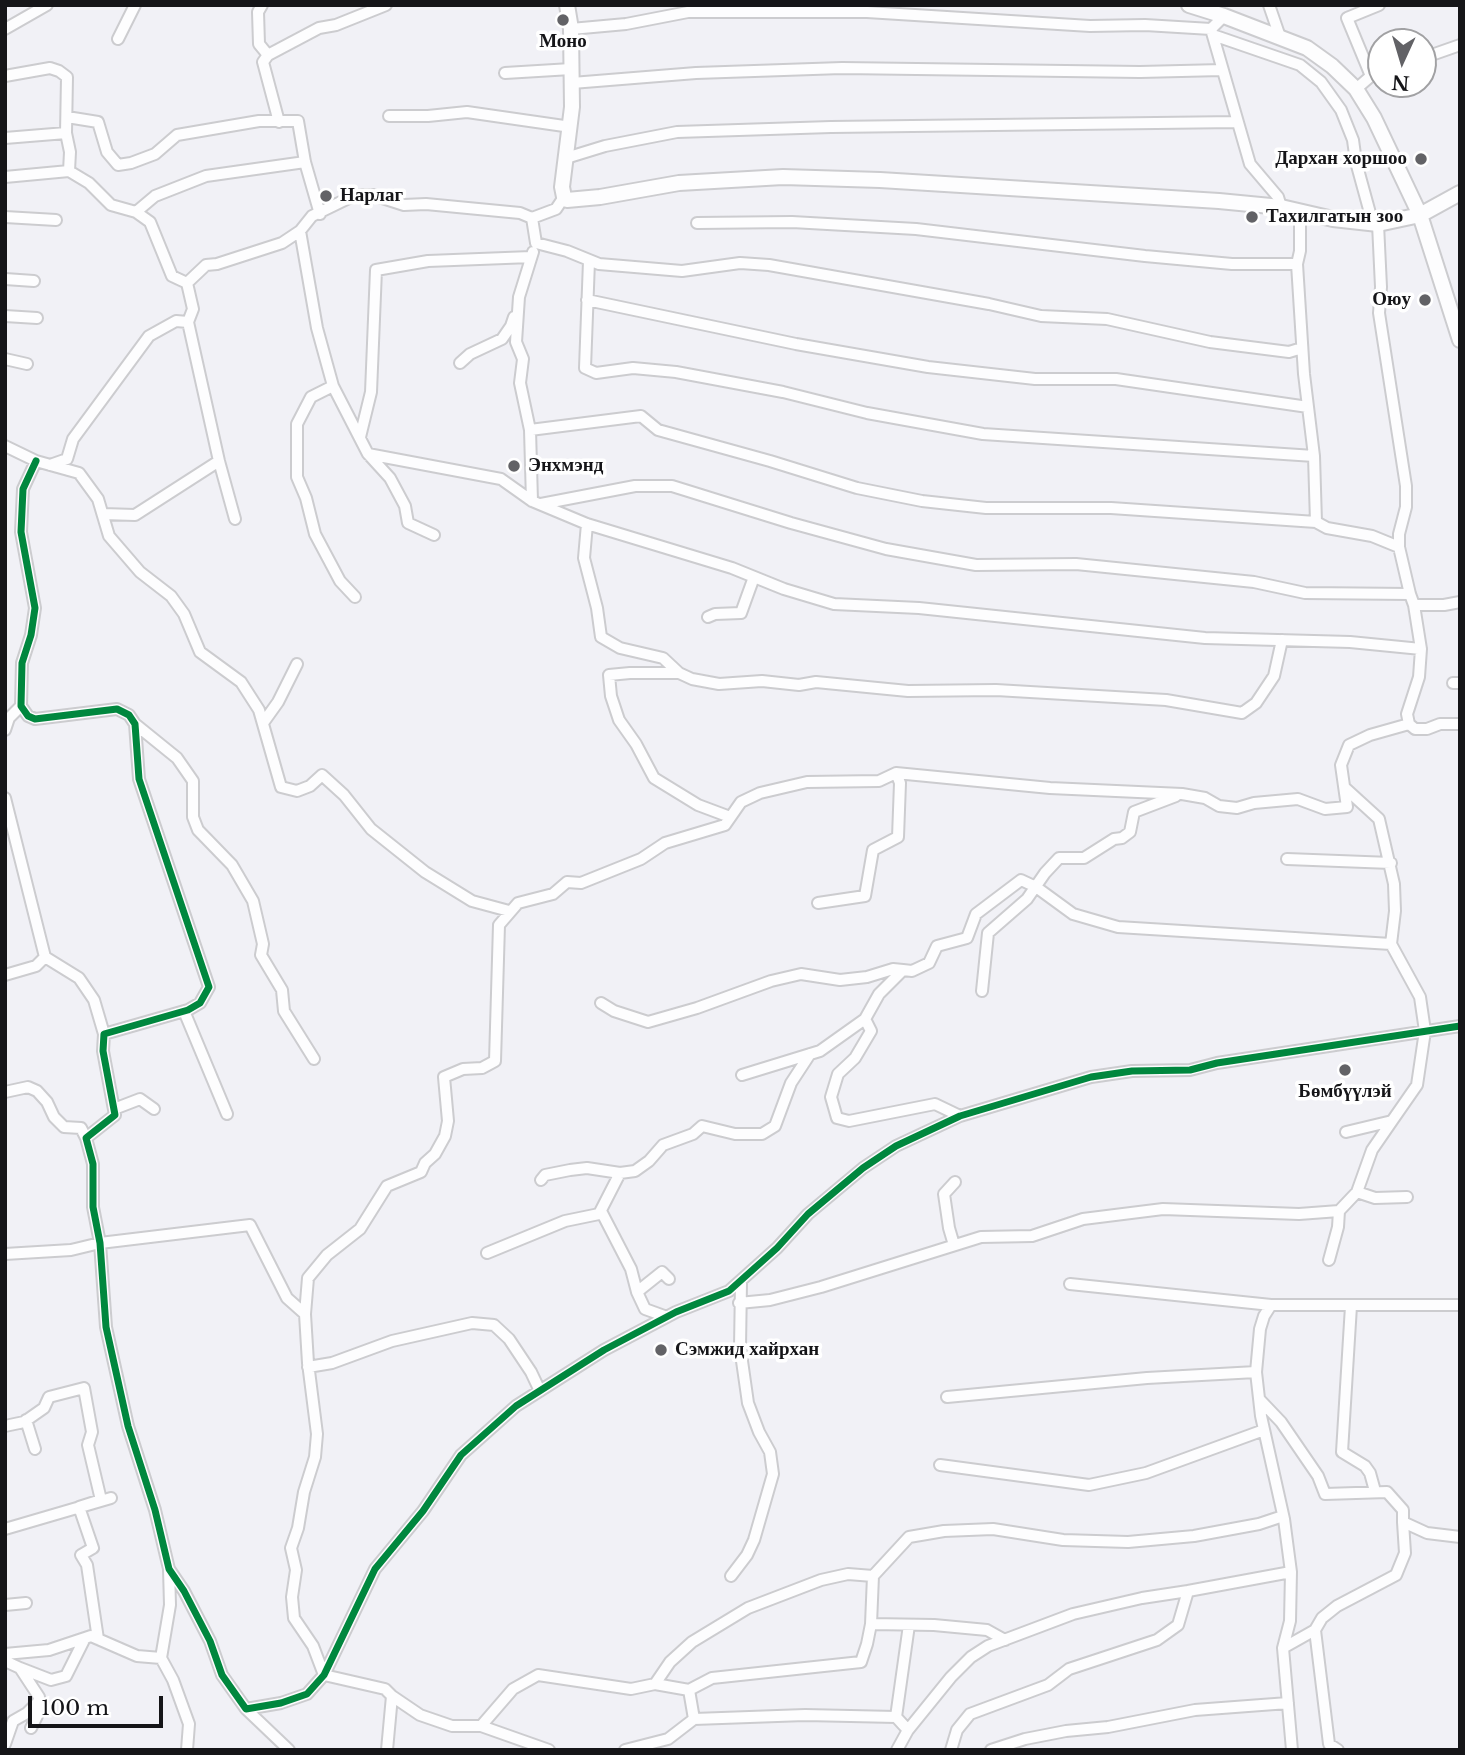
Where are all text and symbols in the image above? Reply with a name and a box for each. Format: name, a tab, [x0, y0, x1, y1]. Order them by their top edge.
marker: Моно	[555, 12, 571, 28]
north arrow	[1367, 28, 1437, 98]
place label: Моно	[539, 31, 587, 53]
text: N	[1391, 70, 1410, 95]
place label: Дархан хоршоо	[1275, 148, 1407, 170]
marker: Дархан хоршоо	[1413, 151, 1429, 167]
place label: Нарлаг	[340, 185, 403, 207]
marker: Нарлаг	[318, 188, 334, 204]
place label: Тахилгатын зоо	[1266, 206, 1403, 228]
marker: Тахилгатын зоо	[1244, 209, 1260, 225]
place label: Оюу	[1372, 289, 1411, 311]
marker: Оюу	[1417, 292, 1433, 308]
place label: Энхмэнд	[528, 455, 603, 477]
marker: Энхмэнд	[506, 458, 522, 474]
marker: Бөмбүүлэй	[1337, 1062, 1353, 1078]
place label: Бөмбүүлэй	[1298, 1081, 1392, 1103]
place label: Сэмжид хайрхан	[675, 1339, 819, 1361]
marker: Сэмжид хайрхан	[653, 1342, 669, 1358]
scale bar	[32, 1682, 166, 1726]
text: 100 m	[41, 1695, 109, 1721]

